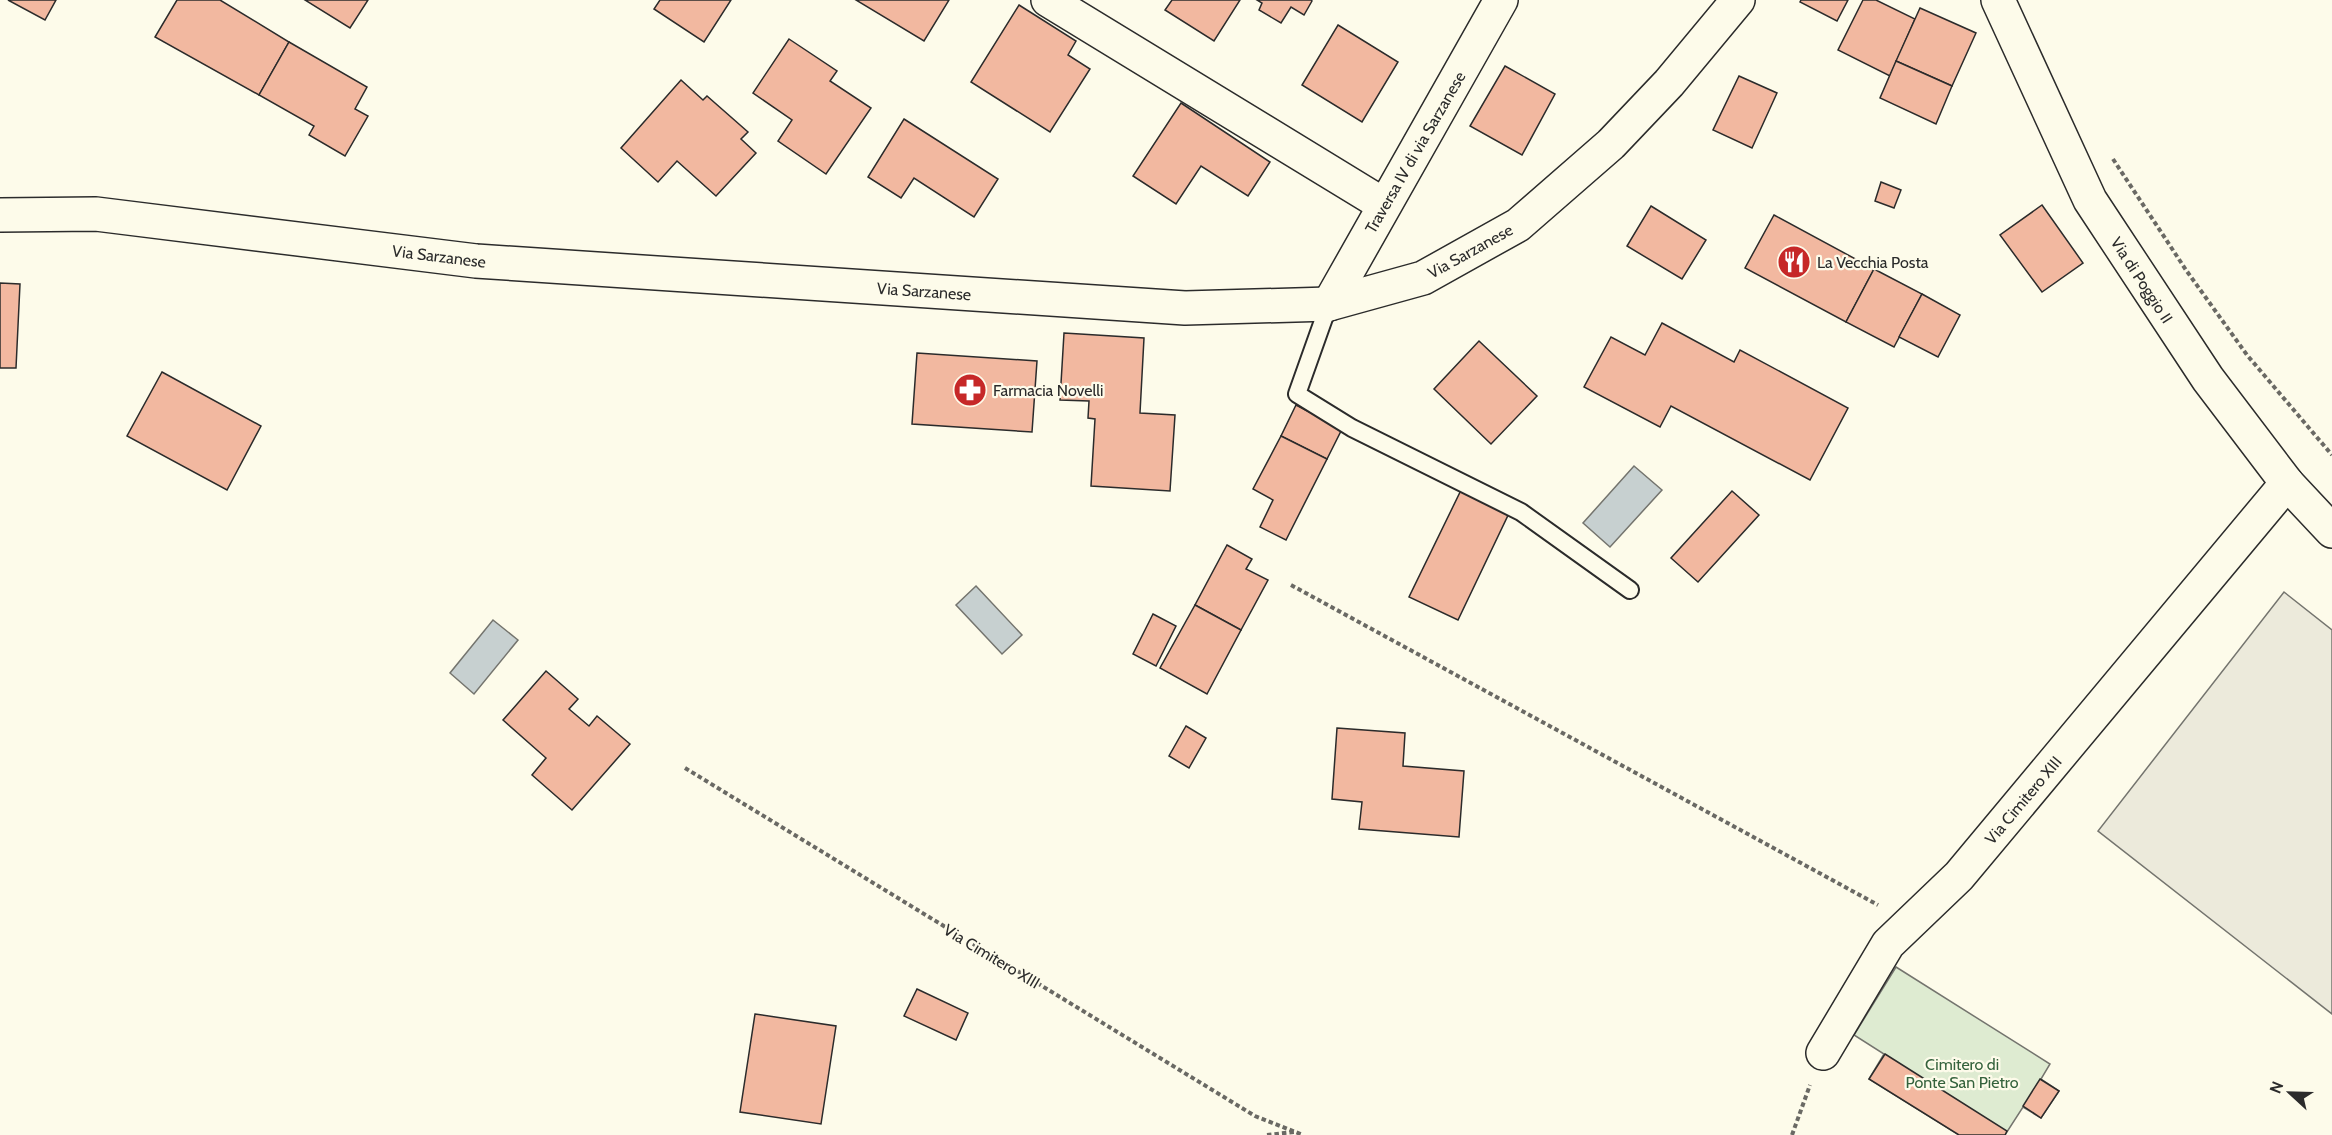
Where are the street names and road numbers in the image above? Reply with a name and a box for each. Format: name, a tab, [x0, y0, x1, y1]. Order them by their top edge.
street label: Traversa IV di via Sarzanese	[1361, 68, 1470, 236]
street label: Via Sarzanese	[1424, 220, 1516, 283]
street label: Via di Poggio II	[2107, 234, 2176, 327]
street label: Via Sarzanese	[391, 241, 487, 272]
street label: Via Sarzanese	[876, 279, 972, 304]
street label: Via Cimitero XIII	[1981, 753, 2066, 848]
street label: Via Cimitero XIII	[940, 920, 1043, 993]

